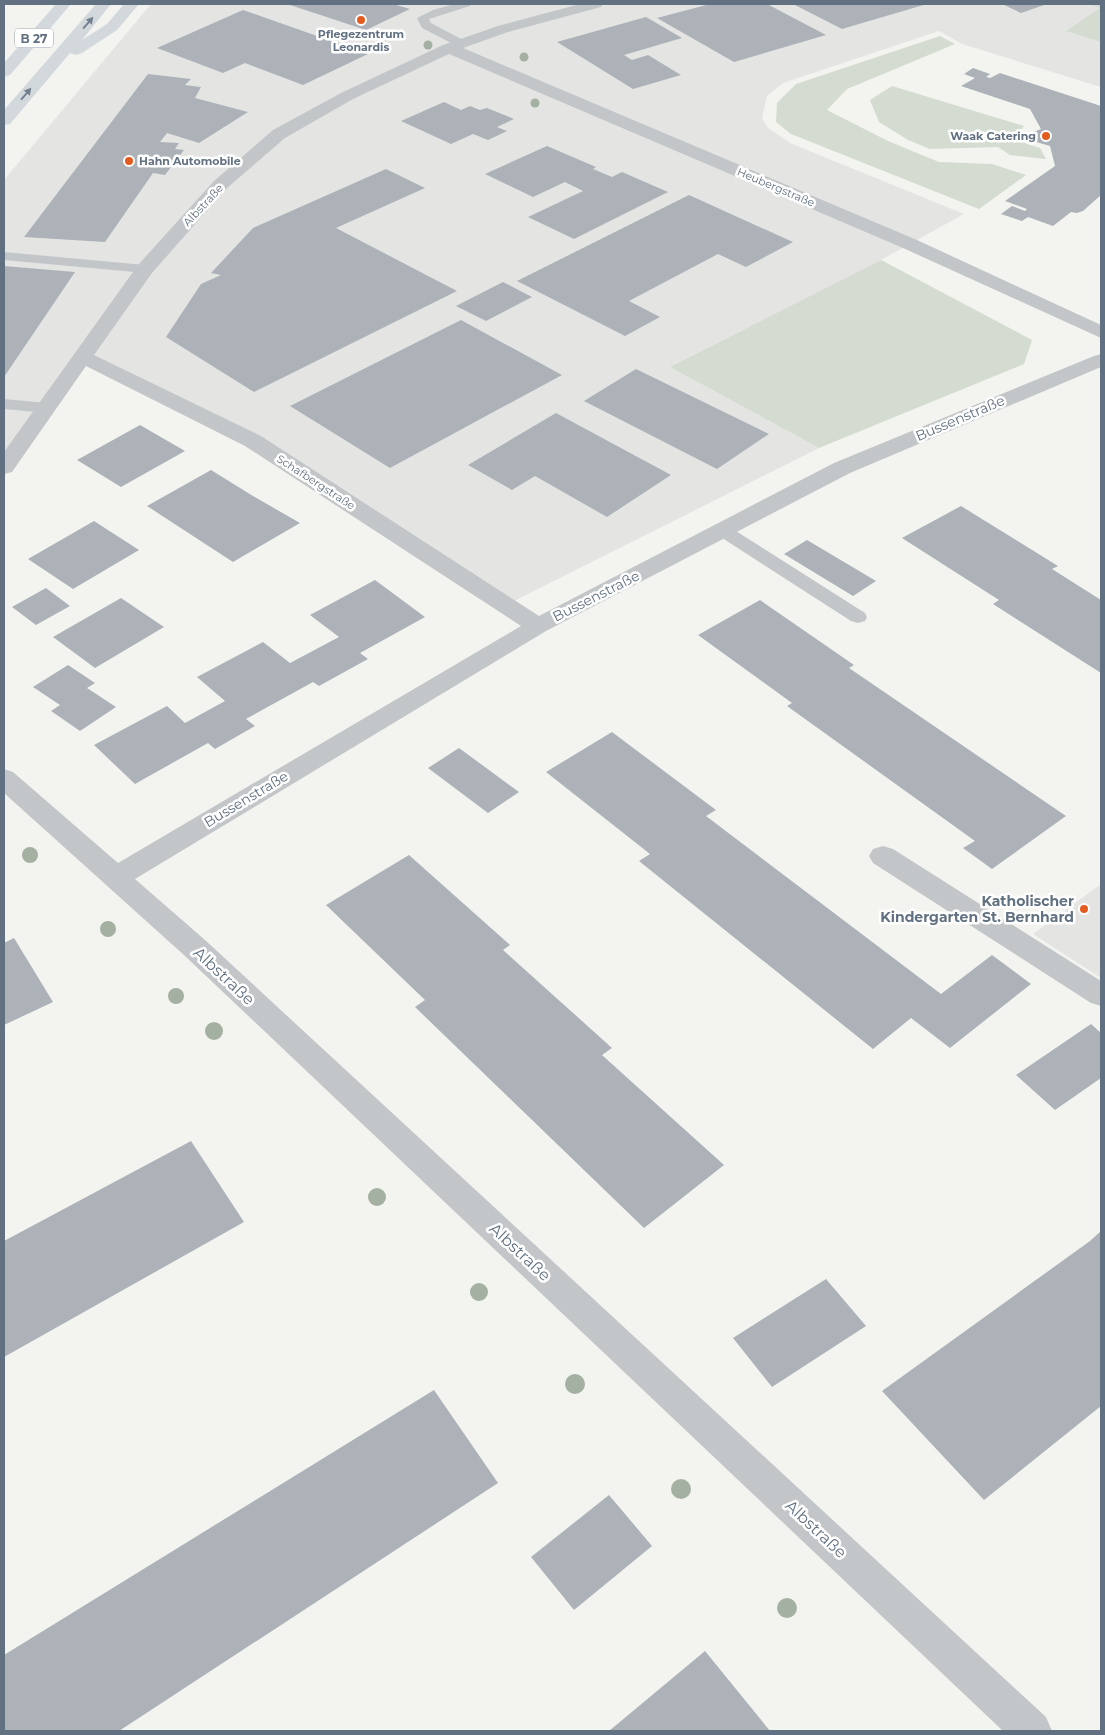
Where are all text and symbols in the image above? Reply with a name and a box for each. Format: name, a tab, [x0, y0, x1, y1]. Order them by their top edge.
marker: Pflegezentrum Leonardis	[355, 14, 367, 26]
one-way arrow	[82, 17, 94, 29]
place label: Pflegezentrum Leonardis	[318, 27, 404, 54]
road number: B 27	[15, 28, 53, 48]
one-way arrow	[21, 88, 32, 101]
place label: Waak Catering	[950, 129, 1036, 143]
marker: Waak Catering	[1040, 130, 1052, 142]
place label: Hahn Automobile	[139, 154, 241, 168]
marker: Hahn Automobile	[123, 155, 135, 167]
street label: Heubergstraße	[735, 164, 817, 210]
street label: Albstraße	[180, 181, 226, 229]
street label: Bussenstraße	[913, 391, 1007, 445]
street label: Schafbergstraße	[274, 451, 358, 513]
street label: Bussenstraße	[550, 566, 642, 626]
street label: Bussenstraße	[201, 767, 291, 831]
place label: Katholischer Kindergarten St. Bernhard	[880, 892, 1074, 926]
marker: Katholischer Kindergarten St. Bernhard	[1078, 903, 1090, 915]
street label: Albstraße	[190, 943, 258, 1009]
street label: Albstraße	[486, 1219, 554, 1285]
street label: Albstraße	[782, 1496, 850, 1562]

